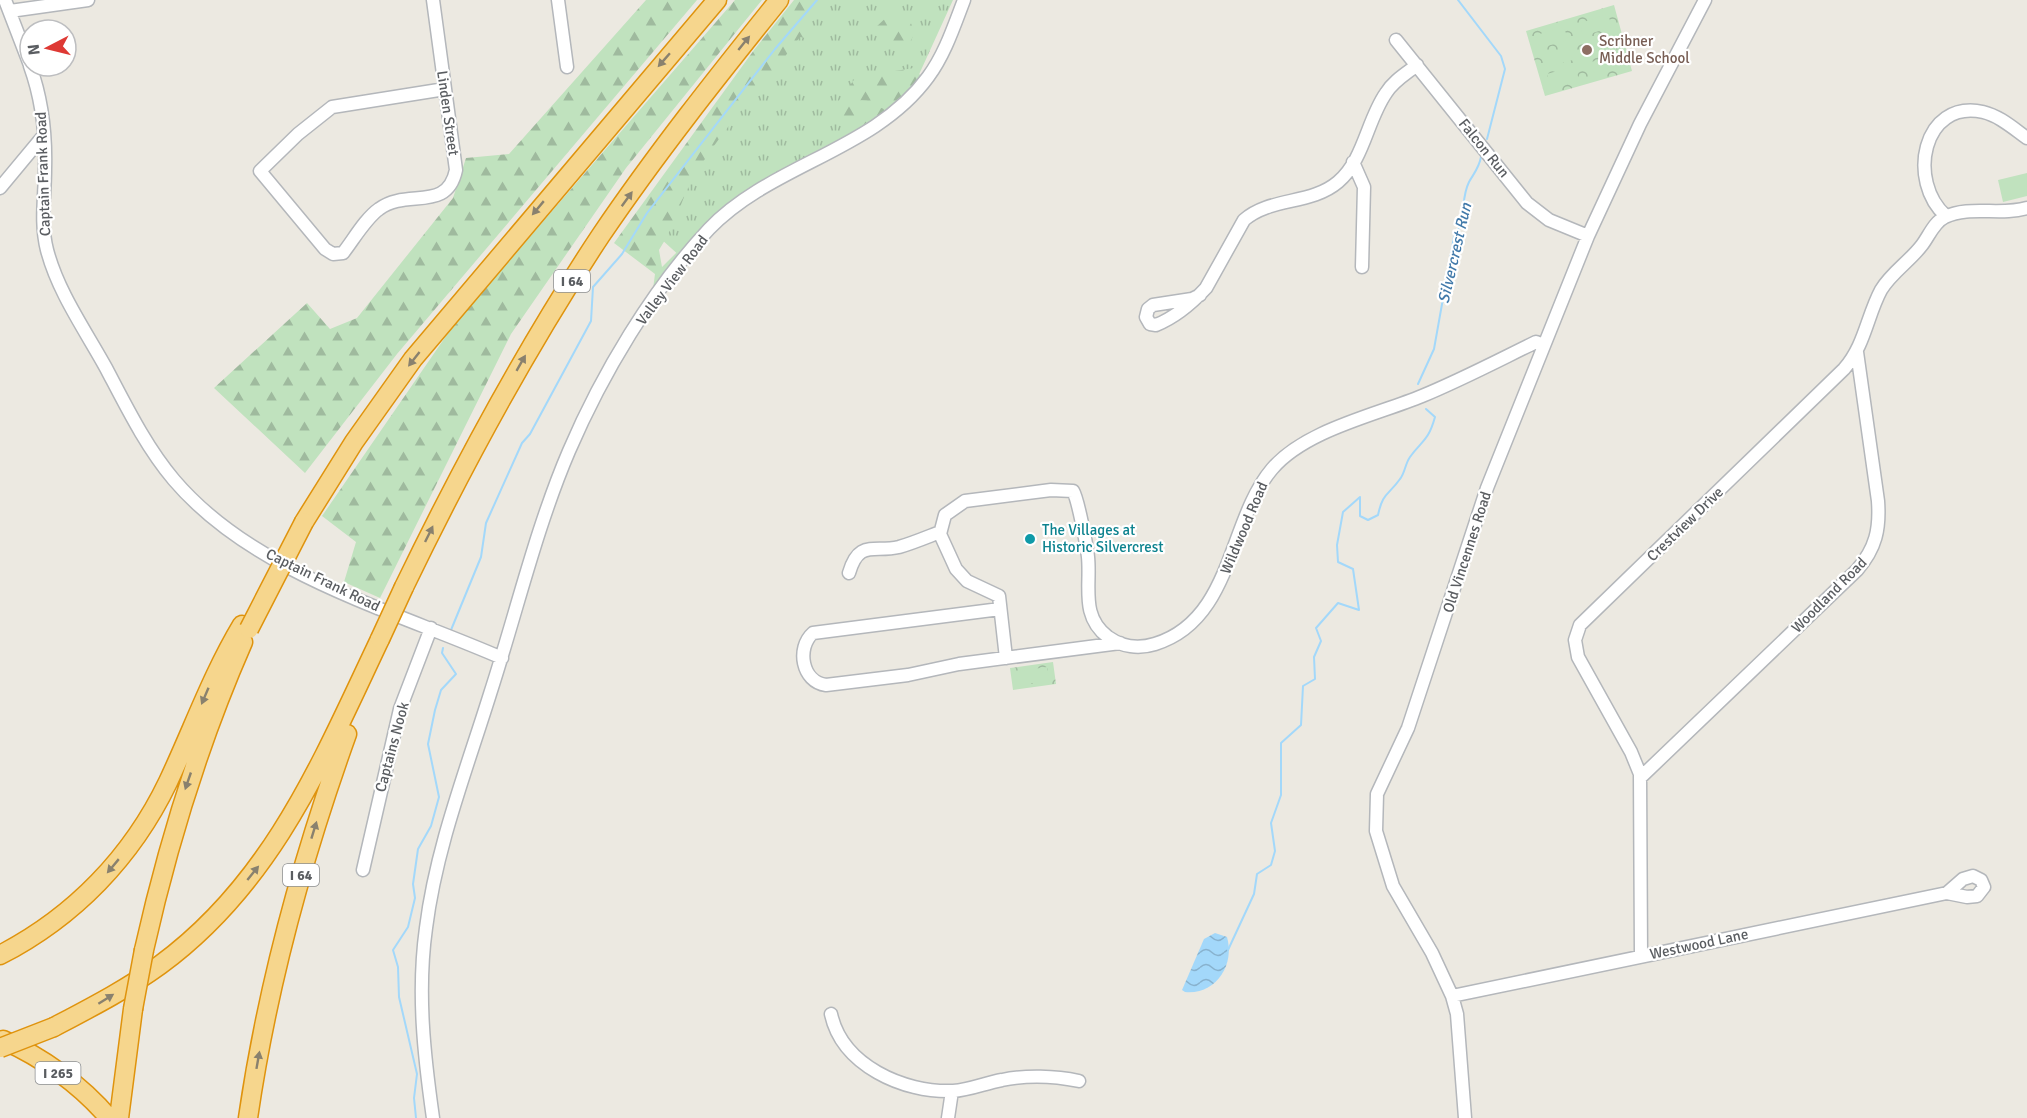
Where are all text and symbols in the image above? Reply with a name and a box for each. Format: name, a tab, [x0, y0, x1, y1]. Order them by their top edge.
north arrow	[18, 18, 78, 78]
place label: Scribner Middle School	[1599, 32, 1690, 67]
one-way arrow	[737, 36, 750, 51]
text: N	[24, 43, 45, 56]
marker: Scribner Middle School	[1580, 43, 1594, 57]
one-way arrow	[658, 52, 671, 67]
street label: Linden Street	[433, 69, 463, 157]
street label: Captain Frank Road	[32, 111, 54, 237]
street label: Falcon Run	[1455, 115, 1513, 181]
one-way arrow	[621, 191, 633, 207]
one-way arrow	[532, 200, 545, 215]
water label: Silvercrest Run	[1434, 200, 1477, 305]
street label: Valley View Road	[632, 231, 712, 329]
road number: I 64	[554, 270, 590, 292]
one-way arrow	[408, 351, 420, 366]
one-way arrow	[516, 354, 526, 371]
street label: Wildwood Road	[1216, 479, 1272, 577]
street label: Crestview Drive	[1643, 483, 1727, 565]
street label: Old Vincennes Road	[1439, 489, 1495, 615]
place label: The Villages at Historic Silvercrest	[1042, 521, 1164, 556]
one-way arrow	[425, 526, 434, 543]
marker: The Villages at Historic Silvercrest	[1023, 532, 1037, 546]
street label: Captain Frank Road	[263, 545, 383, 615]
street label: Woodland Road	[1788, 554, 1870, 636]
one-way arrow	[200, 687, 209, 705]
street label: Captains Nook	[371, 699, 413, 794]
one-way arrow	[183, 772, 193, 790]
one-way arrow	[310, 821, 319, 839]
one-way arrow	[106, 858, 119, 874]
road number: I 64	[283, 864, 319, 886]
one-way arrow	[246, 866, 258, 881]
street label: Westwood Lane	[1648, 925, 1750, 963]
one-way arrow	[97, 994, 114, 1005]
one-way arrow	[254, 1051, 263, 1070]
road number: I 265	[36, 1062, 80, 1084]

